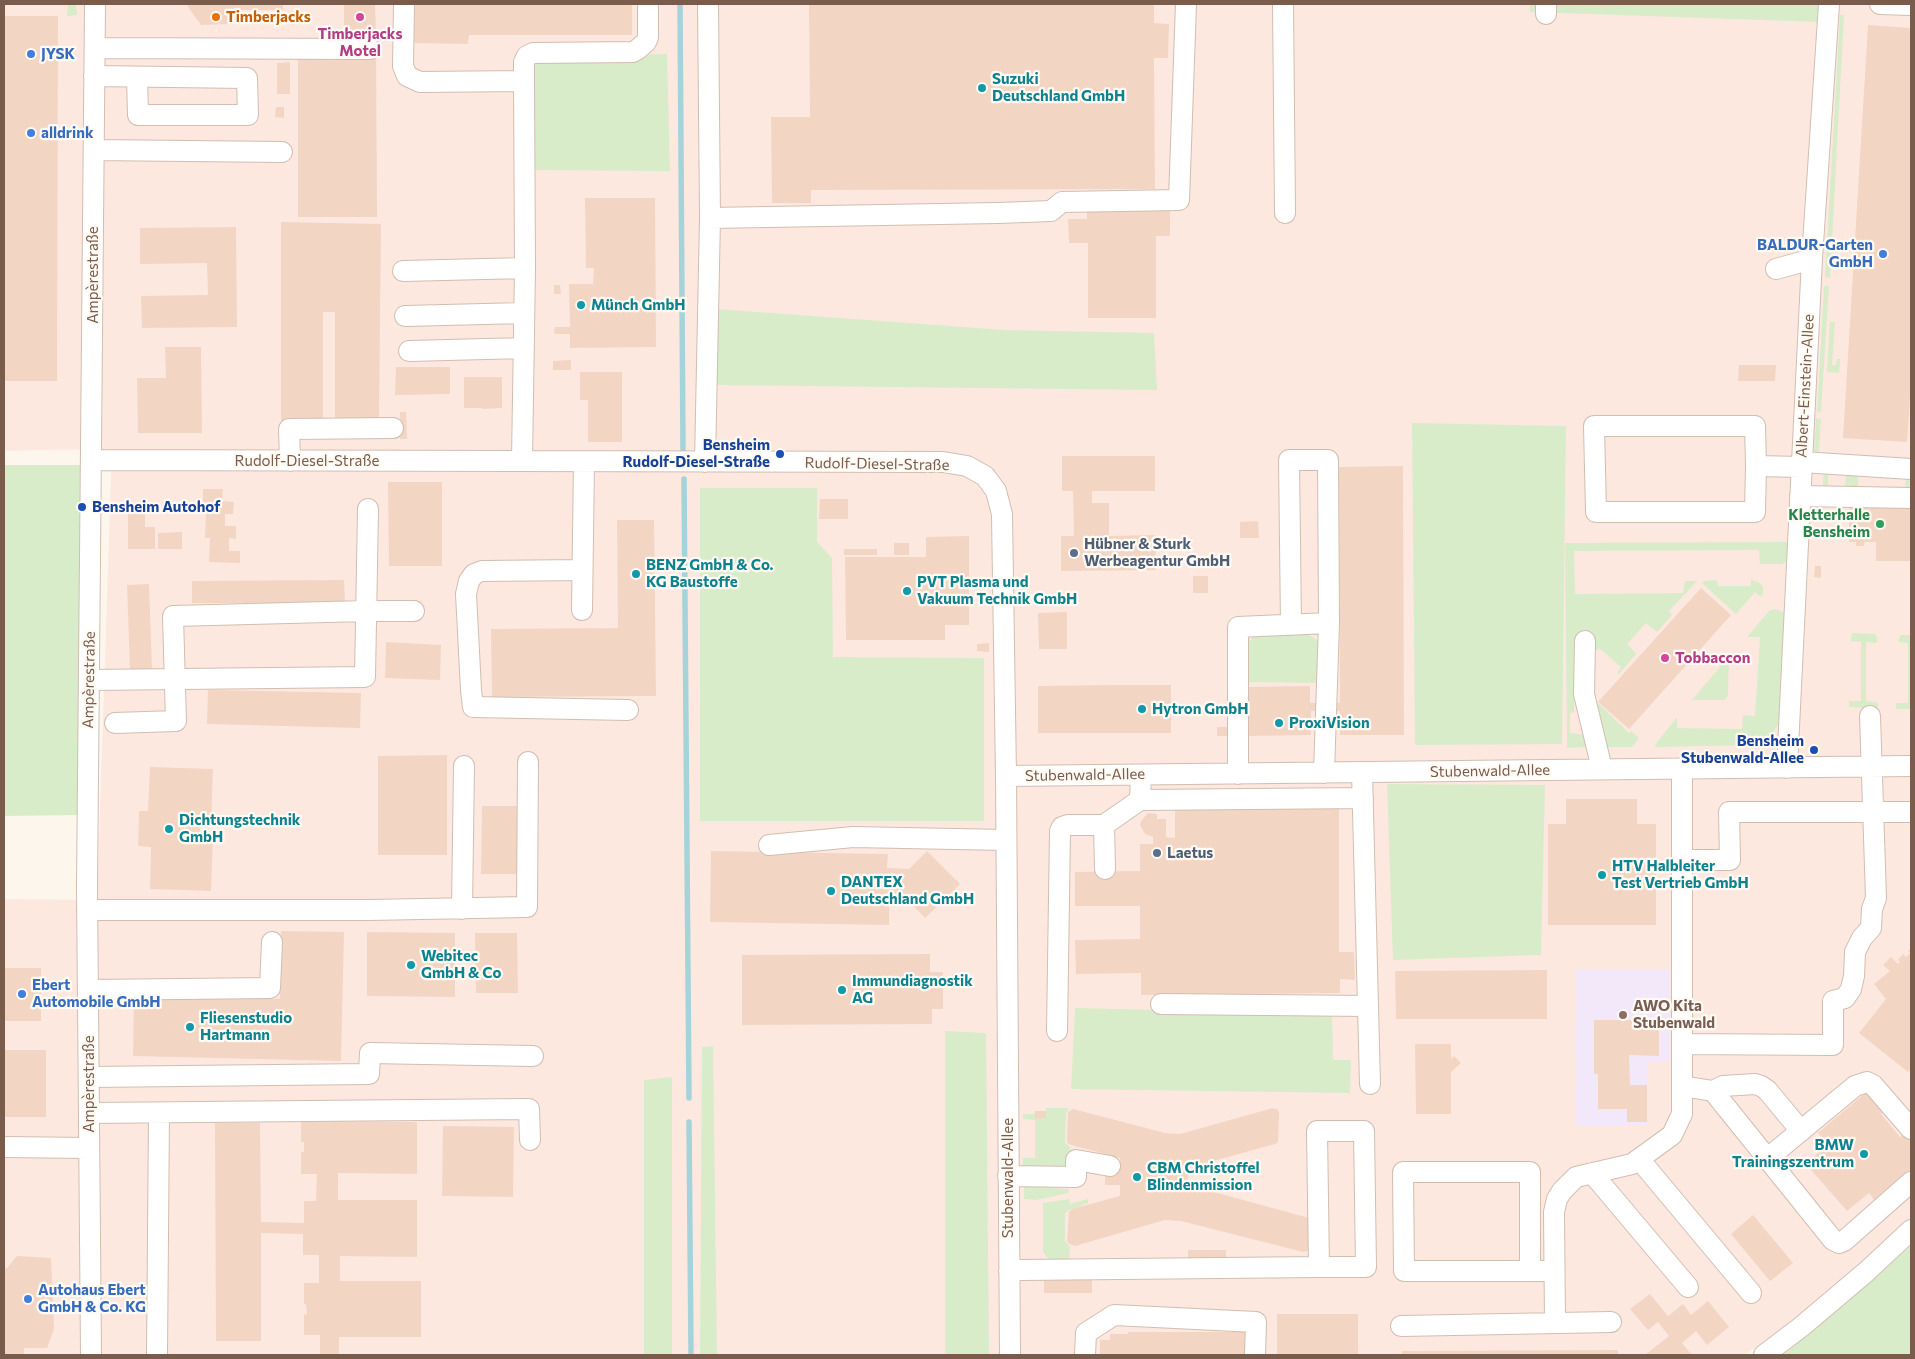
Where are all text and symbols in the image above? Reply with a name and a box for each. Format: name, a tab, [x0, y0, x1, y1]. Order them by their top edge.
place label: Timberjacks	[226, 8, 311, 26]
marker: Timberjacks	[210, 11, 222, 23]
marker: Timberjacks Motel	[354, 11, 366, 23]
place label: Timberjacks Motel	[318, 25, 402, 60]
place label: JYSK	[41, 45, 75, 63]
marker: JYSK	[25, 48, 37, 60]
place label: Suzuki Deutschland GmbH	[992, 70, 1125, 105]
marker: Suzuki Deutschland GmbH	[976, 82, 988, 94]
place label: alldrink	[41, 124, 94, 142]
marker: alldrink	[25, 127, 37, 139]
street label: Ampèrestraße	[84, 226, 102, 324]
place label: BALDUR-Garten GmbH	[1757, 236, 1873, 271]
marker: BALDUR-Garten GmbH	[1877, 248, 1889, 260]
place label: Münch GmbH	[591, 296, 686, 314]
marker: Münch GmbH	[575, 299, 587, 311]
street label: Albert-Einstein-Allee	[1792, 314, 1818, 458]
place label: Bensheim Rudolf-Diesel-Straße	[622, 436, 770, 471]
marker: Bensheim Rudolf-Diesel-Straße	[774, 448, 786, 460]
street label: Rudolf-Diesel-Straße	[235, 452, 379, 470]
street label: Rudolf-Diesel-Straße	[804, 454, 950, 474]
place label: Bensheim Autohof	[92, 498, 220, 516]
marker: Bensheim Autohof	[76, 501, 88, 513]
place label: Kletterhalle Bensheim	[1788, 506, 1870, 541]
marker: Kletterhalle Bensheim	[1874, 518, 1886, 530]
place label: Hübner & Sturk Werbeagentur GmbH	[1084, 535, 1230, 570]
marker: Hübner & Sturk Werbeagentur GmbH	[1068, 547, 1080, 559]
place label: BENZ GmbH & Co. KG Baustoffe	[646, 556, 774, 591]
marker: BENZ GmbH & Co. KG Baustoffe	[630, 568, 642, 580]
place label: PVT Plasma und Vakuum Technik GmbH	[917, 573, 1077, 608]
marker: PVT Plasma und Vakuum Technik GmbH	[901, 585, 913, 597]
street label: Ampèrestraße	[79, 631, 99, 729]
place label: Tobbaccon	[1675, 649, 1750, 667]
marker: Tobbaccon	[1659, 652, 1671, 664]
place label: Hytron GmbH	[1152, 700, 1248, 718]
marker: Hytron GmbH	[1136, 703, 1148, 715]
place label: ProxiVision	[1289, 714, 1370, 732]
marker: ProxiVision	[1273, 717, 1285, 729]
place label: Bensheim Stubenwald-Allee	[1681, 732, 1804, 767]
marker: Bensheim Stubenwald-Allee	[1808, 744, 1820, 756]
street label: Stubenwald-Allee	[1430, 761, 1550, 781]
street label: Stubenwald-Allee	[1025, 765, 1145, 785]
place label: Dichtungstechnik GmbH	[179, 811, 300, 846]
marker: Dichtungstechnik GmbH	[163, 823, 175, 835]
place label: Laetus	[1167, 844, 1213, 862]
marker: Laetus	[1151, 847, 1163, 859]
place label: HTV Halbleiter Test Vertrieb GmbH	[1612, 857, 1749, 892]
marker: HTV Halbleiter Test Vertrieb GmbH	[1596, 869, 1608, 881]
place label: DANTEX Deutschland GmbH	[841, 873, 974, 908]
marker: DANTEX Deutschland GmbH	[825, 885, 837, 897]
place label: Webitec GmbH & Co	[421, 947, 502, 982]
marker: Webitec GmbH & Co	[405, 959, 417, 971]
place label: Immundiagnostik AG	[852, 972, 973, 1007]
place label: Ebert Automobile GmbH	[32, 976, 161, 1011]
marker: Immundiagnostik AG	[836, 984, 848, 996]
marker: Ebert Automobile GmbH	[16, 988, 28, 1000]
place label: AWO Kita Stubenwald	[1633, 997, 1715, 1032]
place label: Fliesenstudio Hartmann	[200, 1009, 292, 1044]
marker: AWO Kita Stubenwald	[1617, 1009, 1629, 1021]
marker: Fliesenstudio Hartmann	[184, 1021, 196, 1033]
street label: Ampèrestraße	[80, 1035, 98, 1133]
street label: Stubenwald-Allee	[999, 1118, 1017, 1238]
place label: BMW Trainingszentrum	[1732, 1136, 1854, 1171]
marker: BMW Trainingszentrum	[1858, 1148, 1870, 1160]
place label: CBM Christoffel Blindenmission	[1147, 1159, 1259, 1194]
marker: CBM Christoffel Blindenmission	[1131, 1171, 1143, 1183]
place label: Autohaus Ebert GmbH & Co. KG	[38, 1281, 146, 1316]
marker: Autohaus Ebert GmbH & Co. KG	[22, 1293, 34, 1305]

